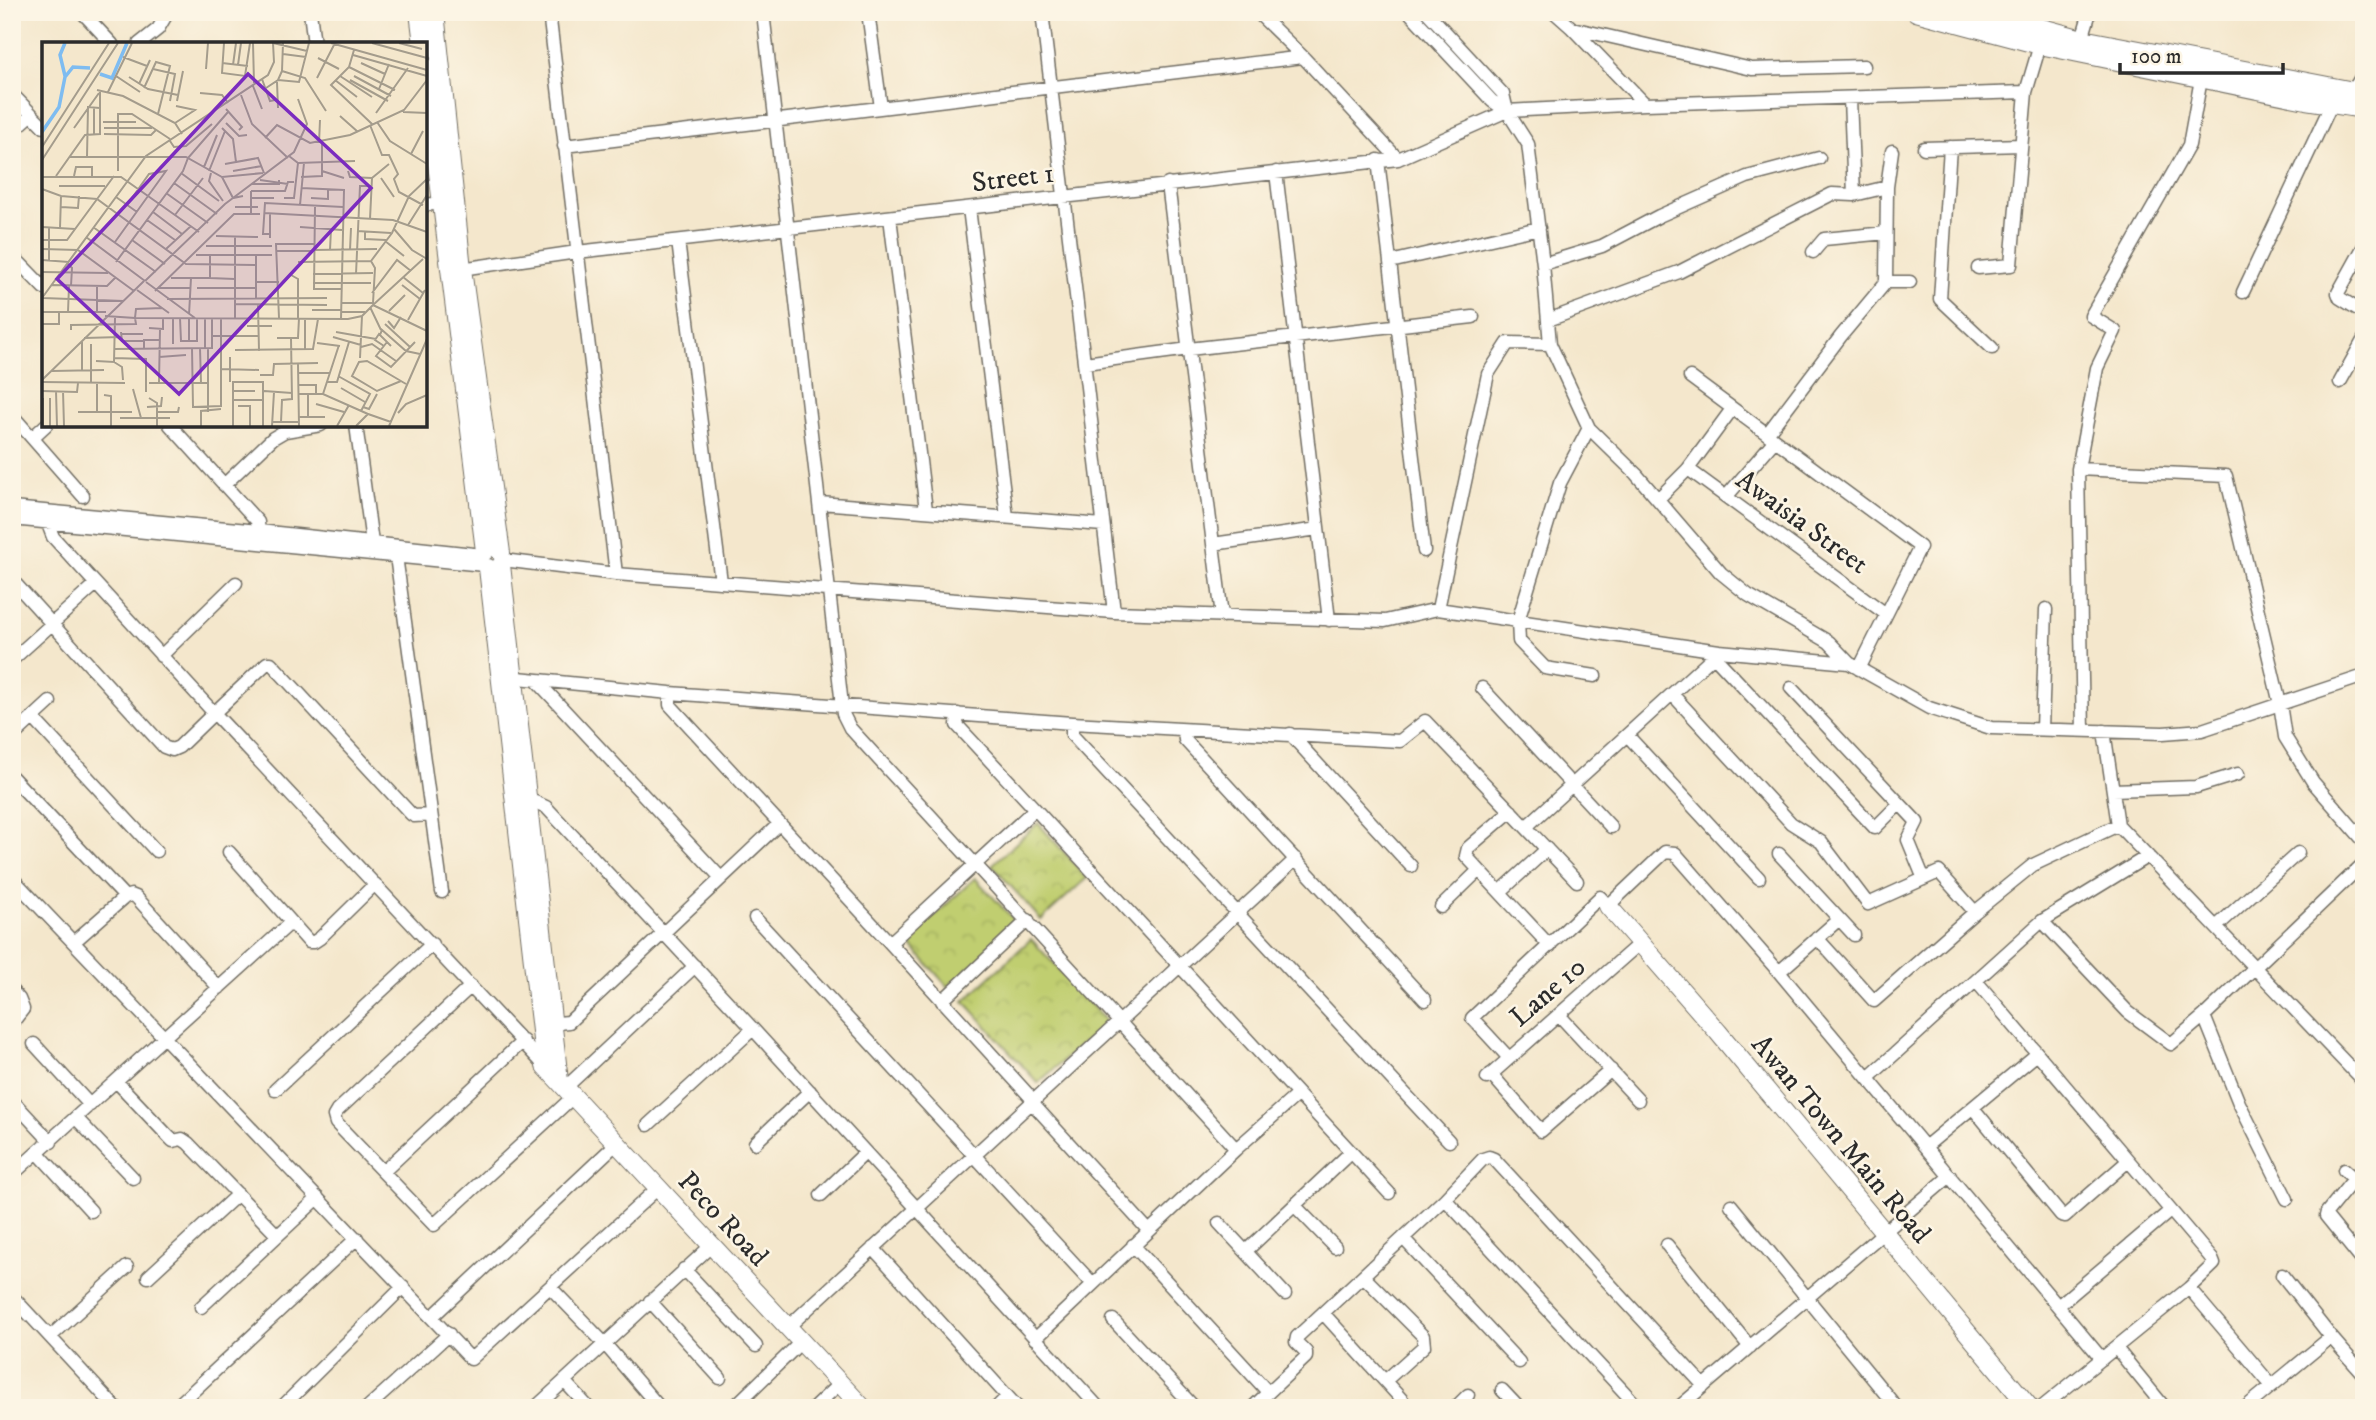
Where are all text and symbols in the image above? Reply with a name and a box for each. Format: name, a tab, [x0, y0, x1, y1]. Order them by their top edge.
scale bar	[2120, 32, 2283, 76]
inset map	[42, 42, 427, 427]
text: 100 m	[2131, 44, 2182, 70]
street label: Street 1	[970, 156, 1056, 200]
street label: Awaisia Street	[1729, 462, 1875, 582]
street label: Lane 10	[1503, 949, 1593, 1035]
street label: Awan Town Main Road	[1744, 1028, 1938, 1250]
street label: Peco Road	[670, 1164, 776, 1274]

